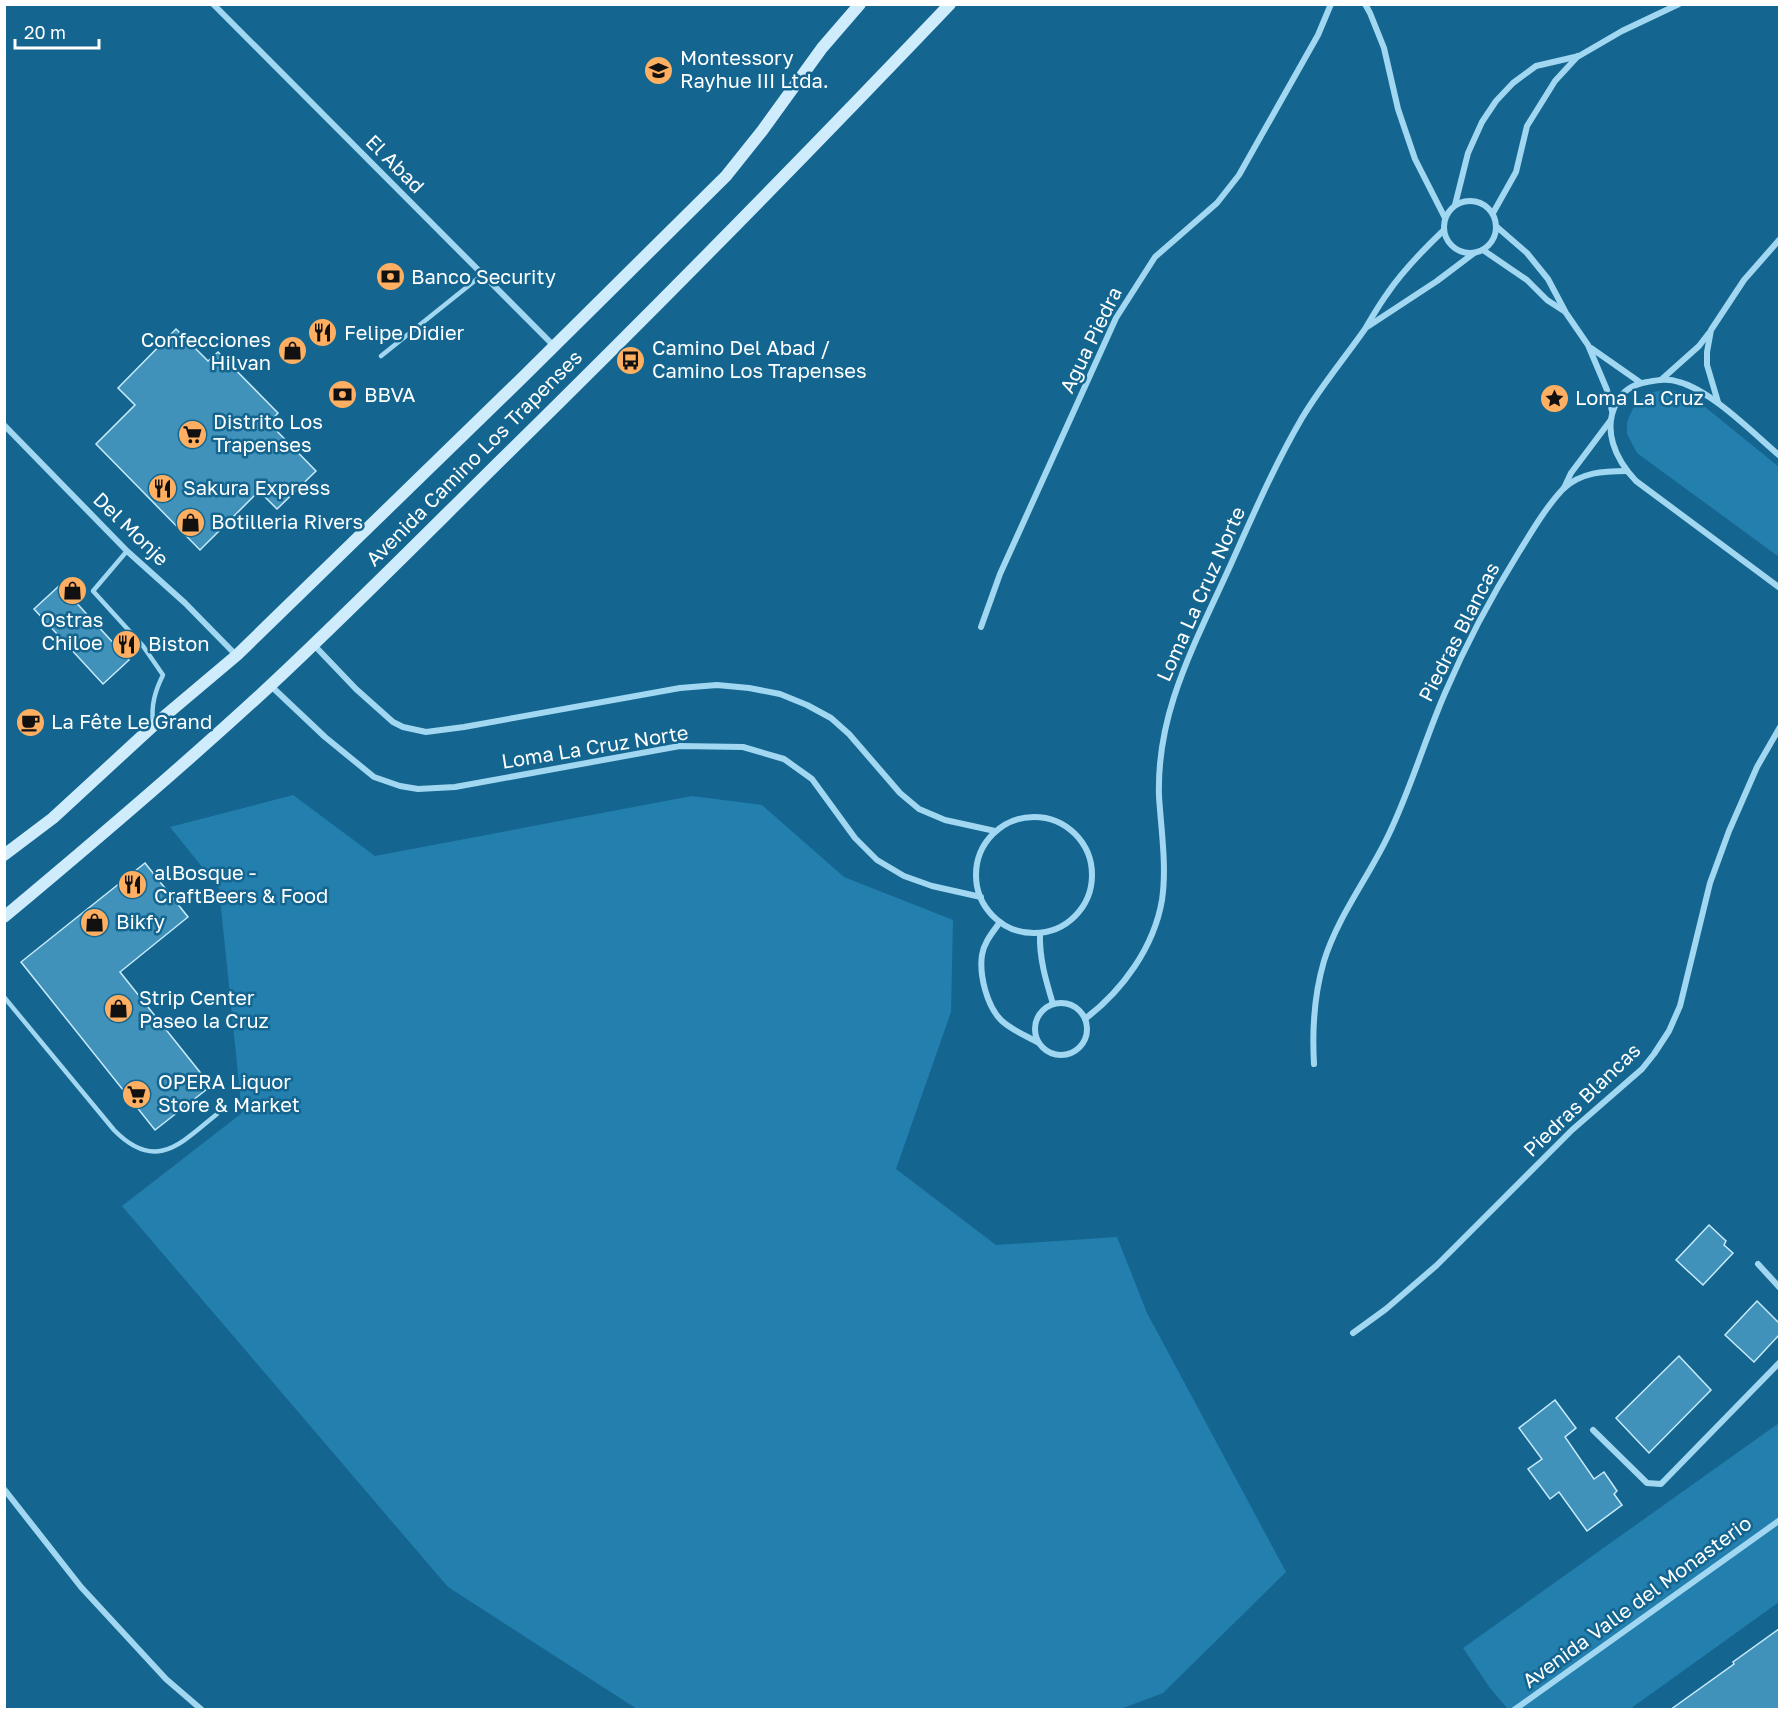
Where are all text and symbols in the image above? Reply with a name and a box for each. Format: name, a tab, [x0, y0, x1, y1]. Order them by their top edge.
scale bar	[15, 12, 99, 50]
text: 20 m	[24, 21, 66, 43]
place label: Montessory Rayhue III Ltda.	[680, 45, 829, 92]
school or university icon: Montessory Rayhue III Ltda.	[643, 54, 675, 86]
street label: El Abad	[361, 129, 430, 198]
bank icon: Banco Security	[374, 261, 406, 293]
place label: Banco Security	[411, 264, 556, 288]
street label: Agua Piedra	[1054, 283, 1126, 397]
restaurant icon: Felipe Didier	[307, 317, 339, 349]
place label: Felipe Didier	[344, 320, 465, 344]
place label: Confecciones Hilvan	[141, 327, 271, 374]
shop icon: Confecciones Hilvan	[276, 335, 308, 367]
place label: Camino Del Abad / Camino Los Trapenses	[652, 335, 867, 382]
street label: Avenida Camino Los Trapenses	[360, 344, 586, 570]
bus stop icon: Camino Del Abad / Camino Los Trapenses	[615, 344, 647, 376]
bank icon: BBVA	[327, 379, 359, 411]
place label: BBVA	[364, 382, 415, 406]
place icon: Loma La Cruz	[1538, 382, 1570, 414]
place label: Loma La Cruz	[1575, 385, 1704, 409]
place label: Distrito Los Trapenses	[213, 409, 323, 456]
supermarket icon: Distrito Los Trapenses	[176, 418, 208, 450]
restaurant icon: Sakura Express	[146, 472, 178, 504]
place label: Sakura Express	[183, 475, 330, 499]
street label: Del Monje	[89, 486, 174, 570]
street label: Loma La Cruz Norte	[1151, 502, 1249, 685]
shop icon: Botilleria Rivers	[174, 506, 206, 538]
place label: Botilleria Rivers	[211, 509, 363, 533]
street label: Piedras Blancas	[1413, 558, 1504, 705]
shop icon: Ostras Chiloe	[56, 574, 88, 606]
place label: Ostras Chiloe	[41, 607, 103, 654]
restaurant icon: Biston	[111, 628, 143, 660]
place label: Biston	[148, 631, 210, 655]
cafe icon: La Fête Le Grand	[14, 706, 46, 738]
place label: La Fête Le Grand	[51, 709, 212, 733]
street label: Loma La Cruz Norte	[500, 719, 690, 773]
place label: alBosque - CraftBeers & Food	[154, 860, 328, 907]
restaurant icon: alBosque - CraftBeers & Food	[117, 868, 149, 900]
shop icon: Bikfy	[79, 906, 111, 938]
place label: Bikfy	[116, 909, 165, 933]
place label: Strip Center Paseo la Cruz	[139, 985, 269, 1032]
shop icon: Strip Center Paseo la Cruz	[102, 993, 134, 1025]
street label: Piedras Blancas	[1518, 1037, 1645, 1161]
place label: OPERA Liquor Store & Market	[158, 1069, 300, 1116]
supermarket icon: OPERA Liquor Store & Market	[121, 1078, 153, 1110]
street label: Avenida Valle del Monasterio	[1517, 1510, 1756, 1692]

